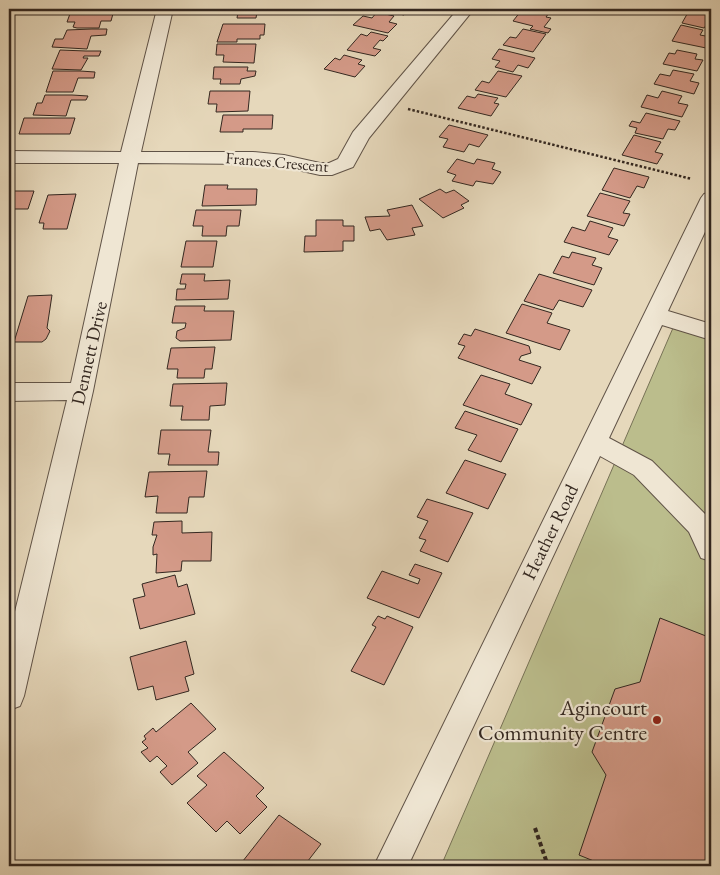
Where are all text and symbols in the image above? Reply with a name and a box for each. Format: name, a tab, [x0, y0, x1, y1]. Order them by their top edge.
street label: Frances Crescent	[225, 147, 329, 177]
street label: Dennett Drive	[65, 299, 113, 407]
street label: Heather Road	[516, 480, 584, 584]
place label: Agincourt Community Centre	[478, 693, 647, 747]
marker: Agincourt Community Centre	[651, 714, 663, 726]

